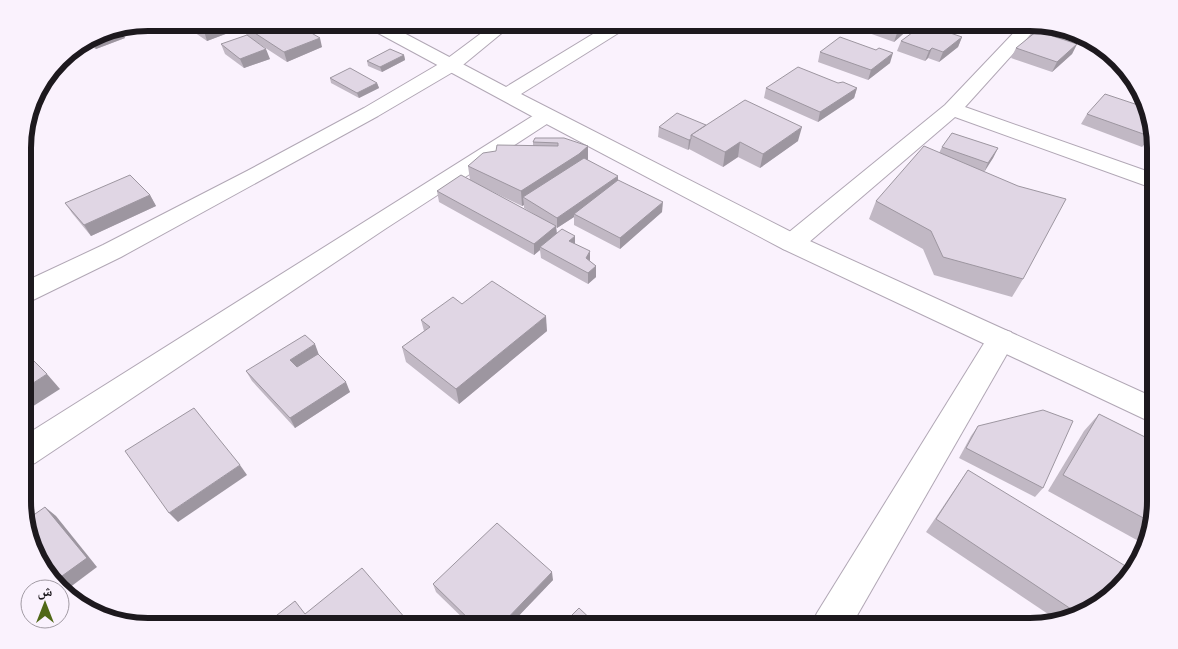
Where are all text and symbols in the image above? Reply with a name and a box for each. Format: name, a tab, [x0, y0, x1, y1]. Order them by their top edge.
north arrow	[20, 579, 70, 629]
text: ش	[38, 583, 53, 600]

